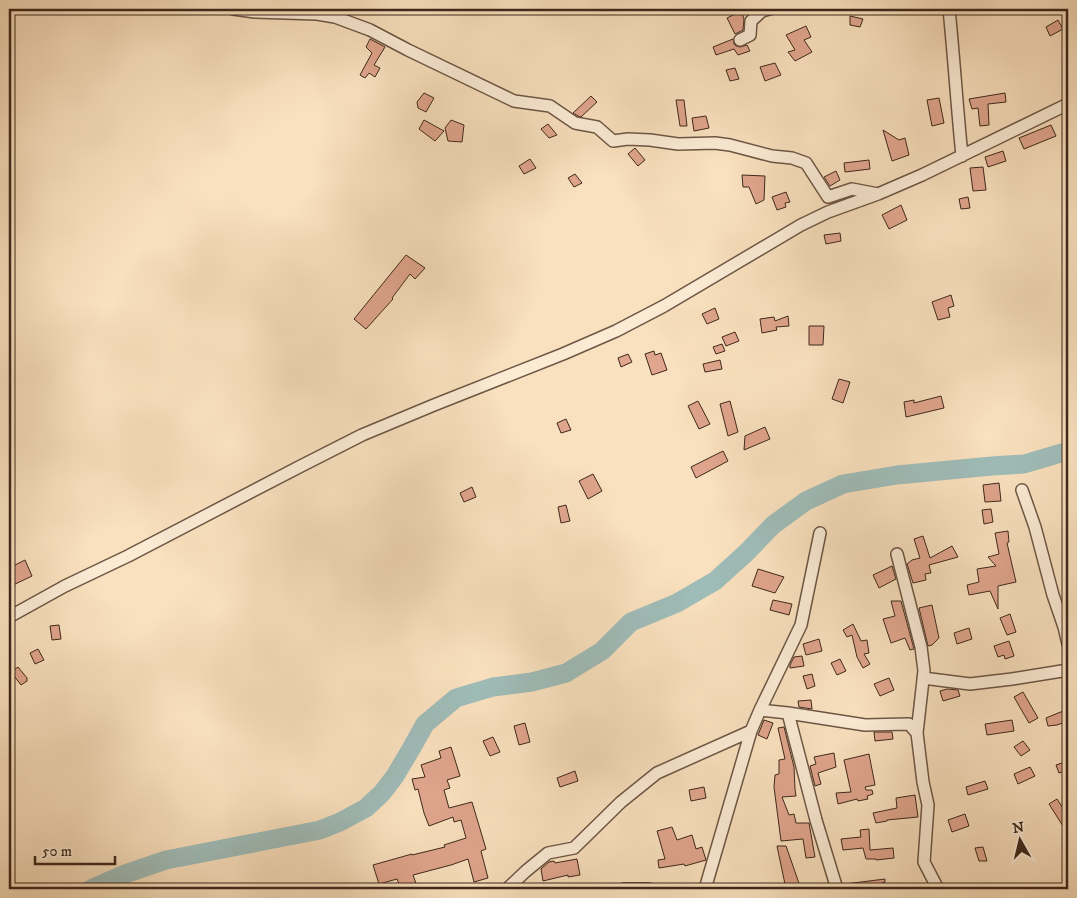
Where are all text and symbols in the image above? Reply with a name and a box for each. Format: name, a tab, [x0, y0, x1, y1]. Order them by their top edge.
north arrow	[994, 816, 1044, 866]
text: N	[1011, 818, 1026, 838]
scale bar	[35, 833, 115, 865]
text: 50 m	[42, 842, 72, 861]

